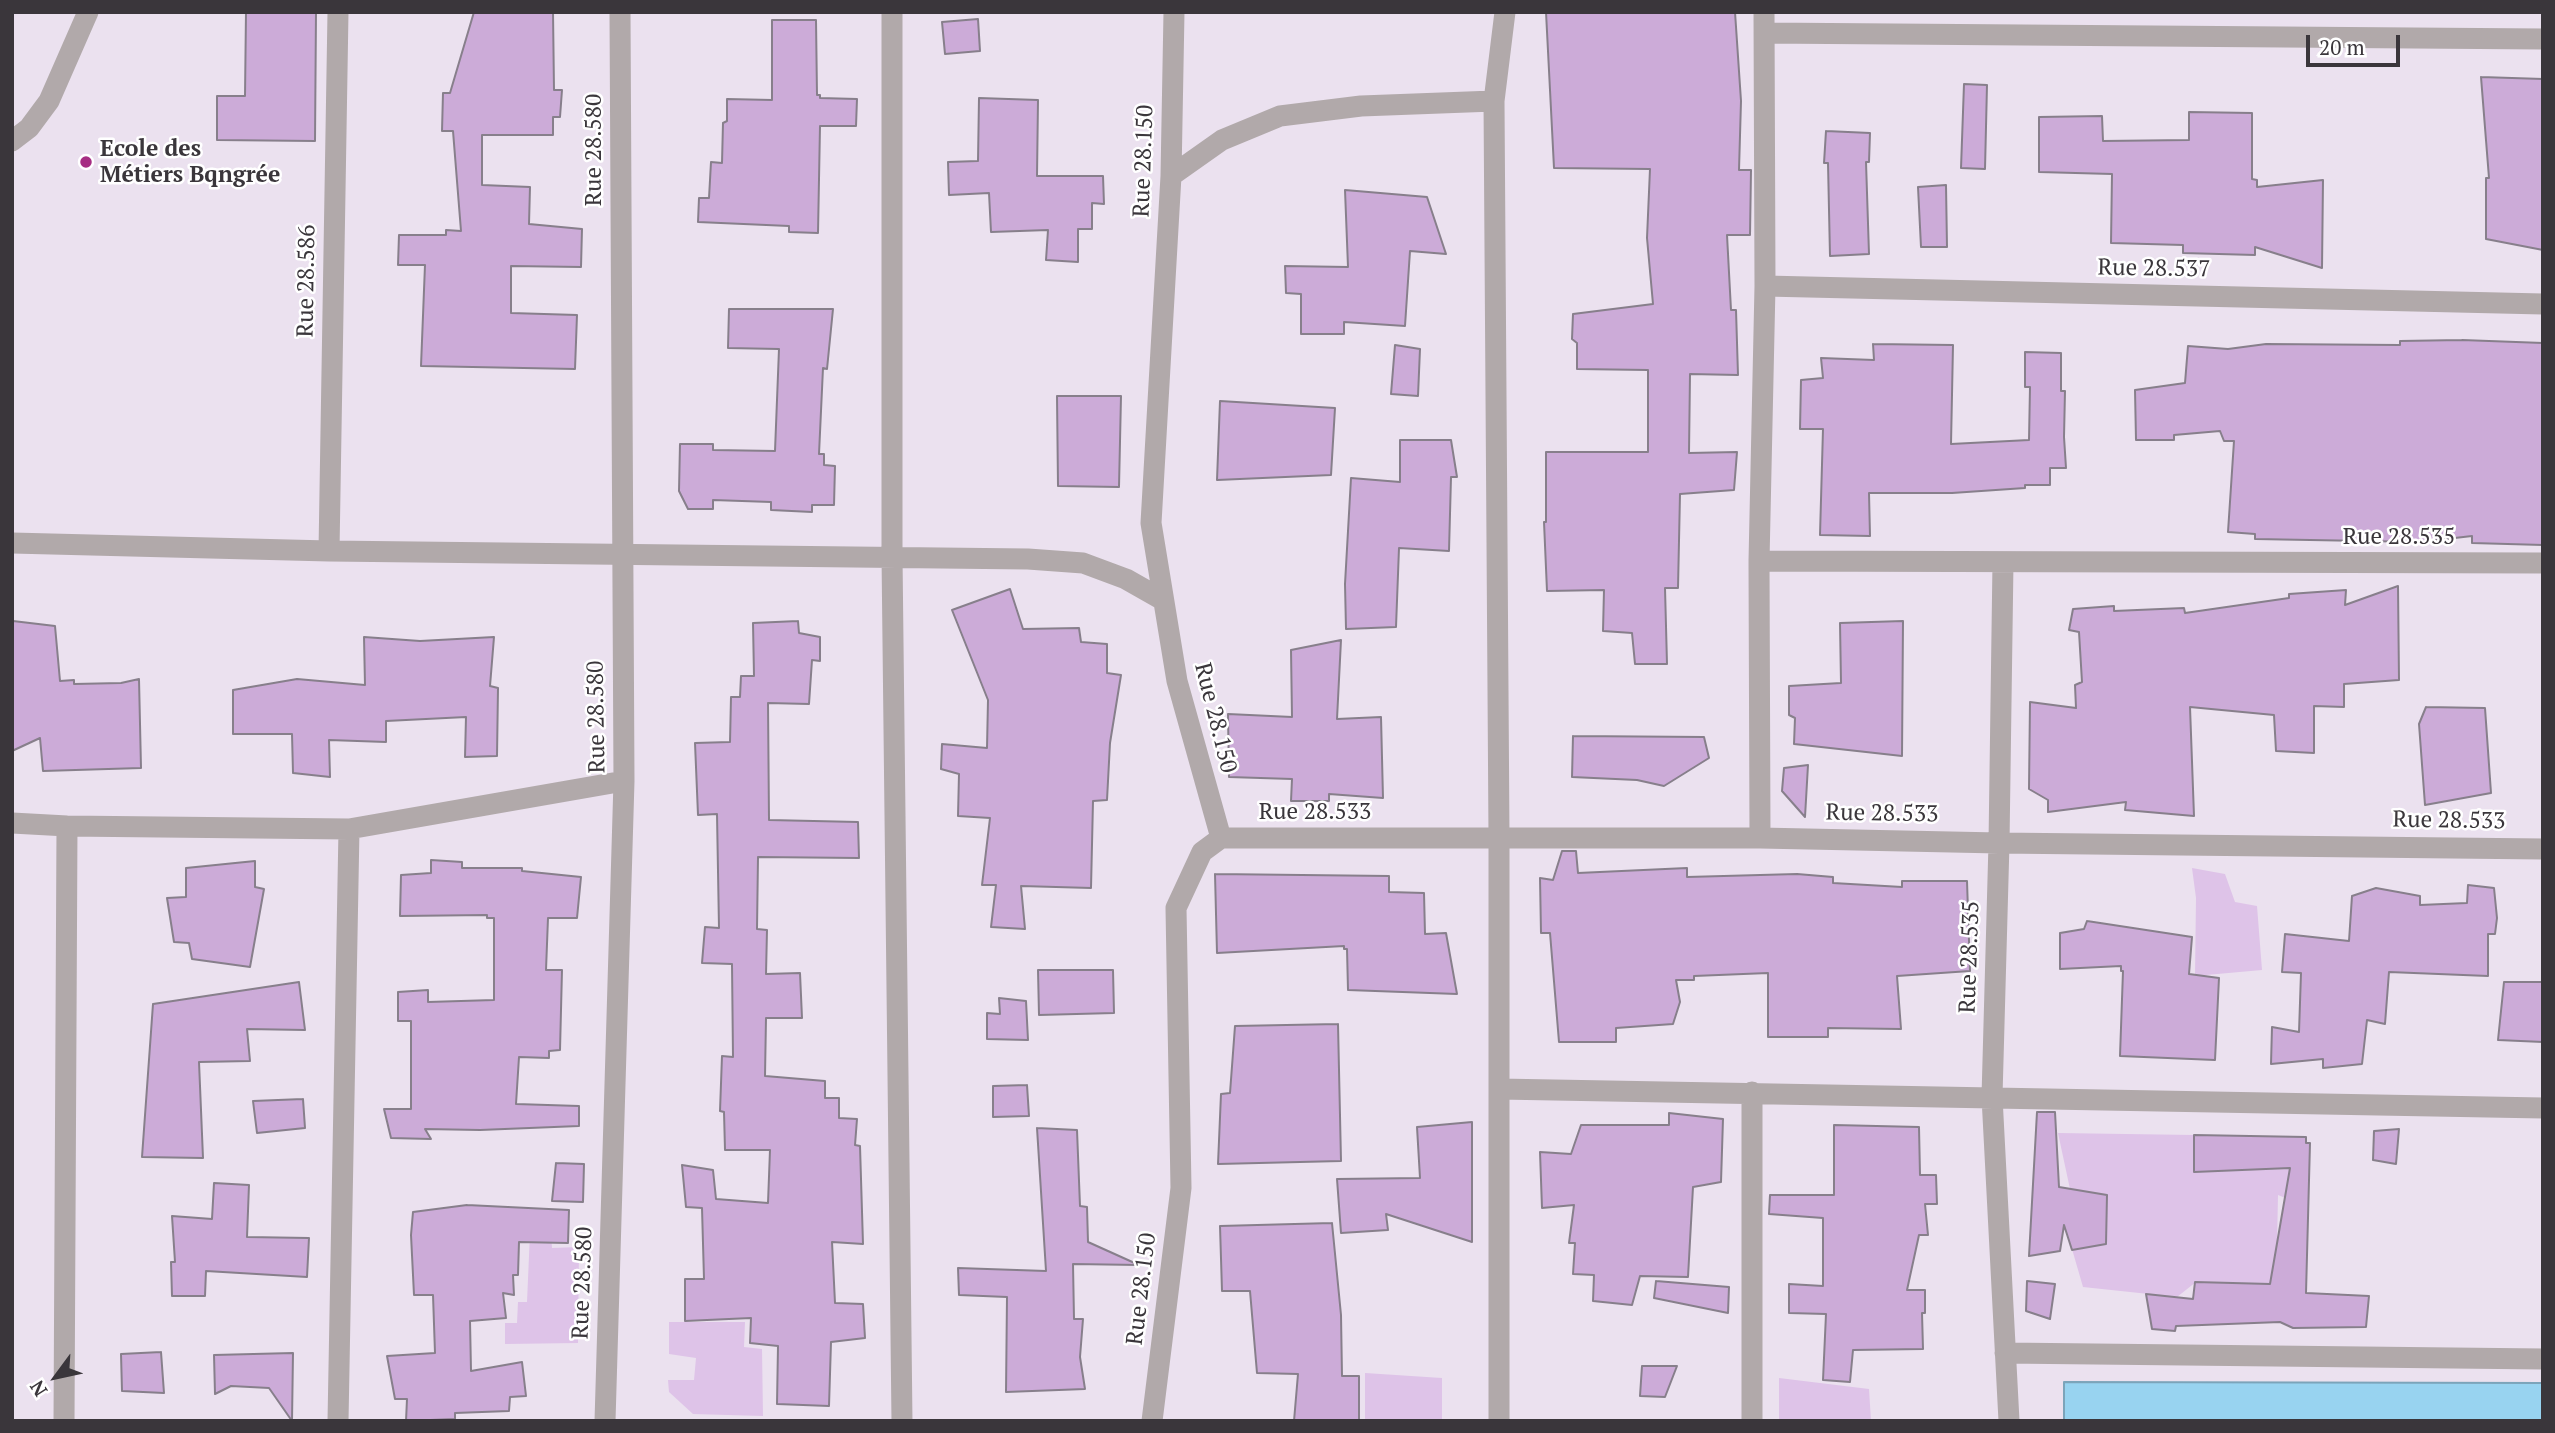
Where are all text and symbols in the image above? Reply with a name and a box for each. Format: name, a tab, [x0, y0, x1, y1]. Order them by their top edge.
scale bar	[2310, 21, 2404, 65]
text: 20 m	[2319, 33, 2365, 61]
street label: Rue 28.580	[580, 94, 608, 206]
street label: Rue 28.150	[1128, 104, 1160, 218]
place label: Ecole des Métiers Bqngrée	[100, 135, 280, 189]
marker: Ecole des Métiers Bqngrée	[78, 154, 94, 170]
street label: Rue 28.586	[292, 224, 322, 338]
street label: Rue 28.537	[2097, 254, 2211, 284]
street label: Rue 28.535	[2343, 523, 2455, 551]
street label: Rue 28.580	[582, 660, 612, 774]
street label: Rue 28.150	[1188, 660, 1242, 776]
street label: Rue 28.533	[1259, 798, 1371, 826]
street label: Rue 28.533	[1825, 799, 1939, 829]
street label: Rue 28.533	[2392, 806, 2506, 836]
street label: Rue 28.535	[1954, 900, 1986, 1014]
street label: Rue 28.580	[567, 1226, 599, 1340]
street label: Rue 28.150	[1121, 1231, 1163, 1347]
north arrow	[21, 1342, 91, 1412]
text: N	[24, 1376, 52, 1402]

